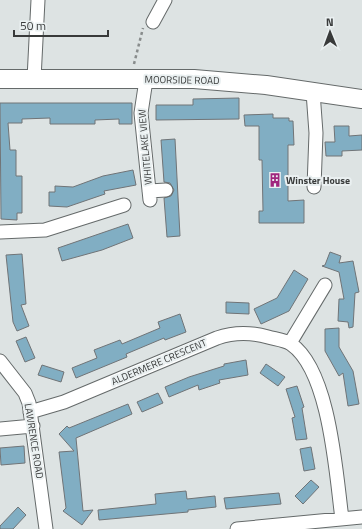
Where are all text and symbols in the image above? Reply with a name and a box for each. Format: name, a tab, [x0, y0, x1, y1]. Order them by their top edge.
scale bar	[14, 12, 108, 38]
north arrow	[310, 12, 350, 52]
text: N	[326, 14, 334, 30]
text: 50 m	[20, 16, 46, 35]
street label: MOORSIDE ROAD	[144, 72, 220, 88]
street label: WHITELAKE VIEW	[134, 109, 156, 185]
building icon: Winster House	[267, 172, 283, 188]
place label: Winster House	[286, 173, 350, 188]
street label: ALDERMERE CRESCENT	[109, 335, 210, 389]
street label: LAWRENCE ROAD	[21, 402, 47, 480]

